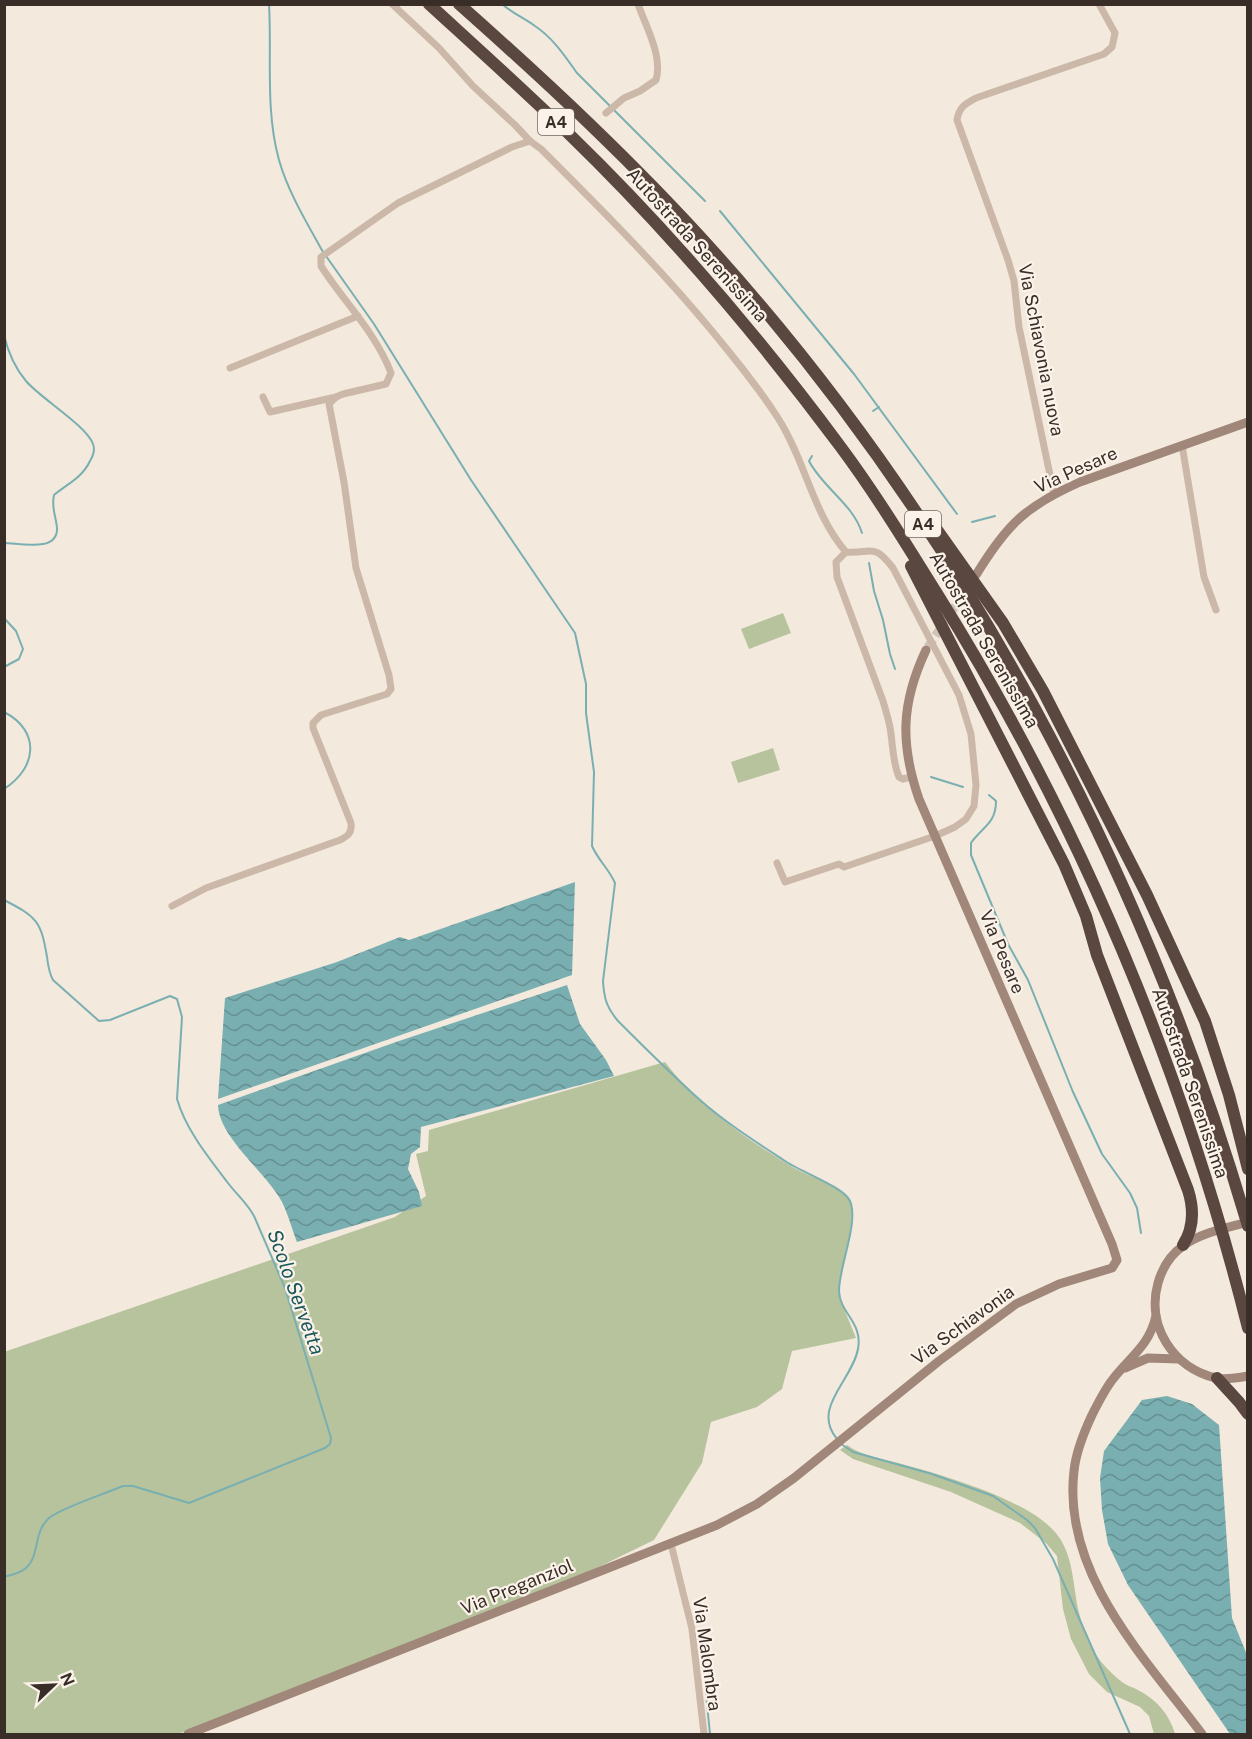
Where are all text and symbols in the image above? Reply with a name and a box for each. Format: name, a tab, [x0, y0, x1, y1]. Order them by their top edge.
road number: A4	[538, 109, 574, 135]
street label: Autostrada Serenissima	[623, 163, 772, 326]
street label: Via Schiavonia nuova	[1014, 262, 1068, 438]
street label: Via Pesare	[1031, 442, 1120, 497]
road number: A4	[905, 511, 941, 537]
street label: Autostrada Serenissima	[925, 548, 1044, 732]
street label: Via Pesare	[976, 907, 1029, 997]
street label: Autostrada Serenissima	[1148, 985, 1233, 1181]
water label: Scolo Servetta	[262, 1226, 330, 1358]
street label: Via Schiavonia	[908, 1281, 1018, 1369]
street label: Via Preganziol	[458, 1554, 576, 1619]
street label: Via Malombra	[689, 1596, 726, 1712]
north arrow	[24, 1655, 84, 1715]
text: N	[56, 1670, 79, 1689]

